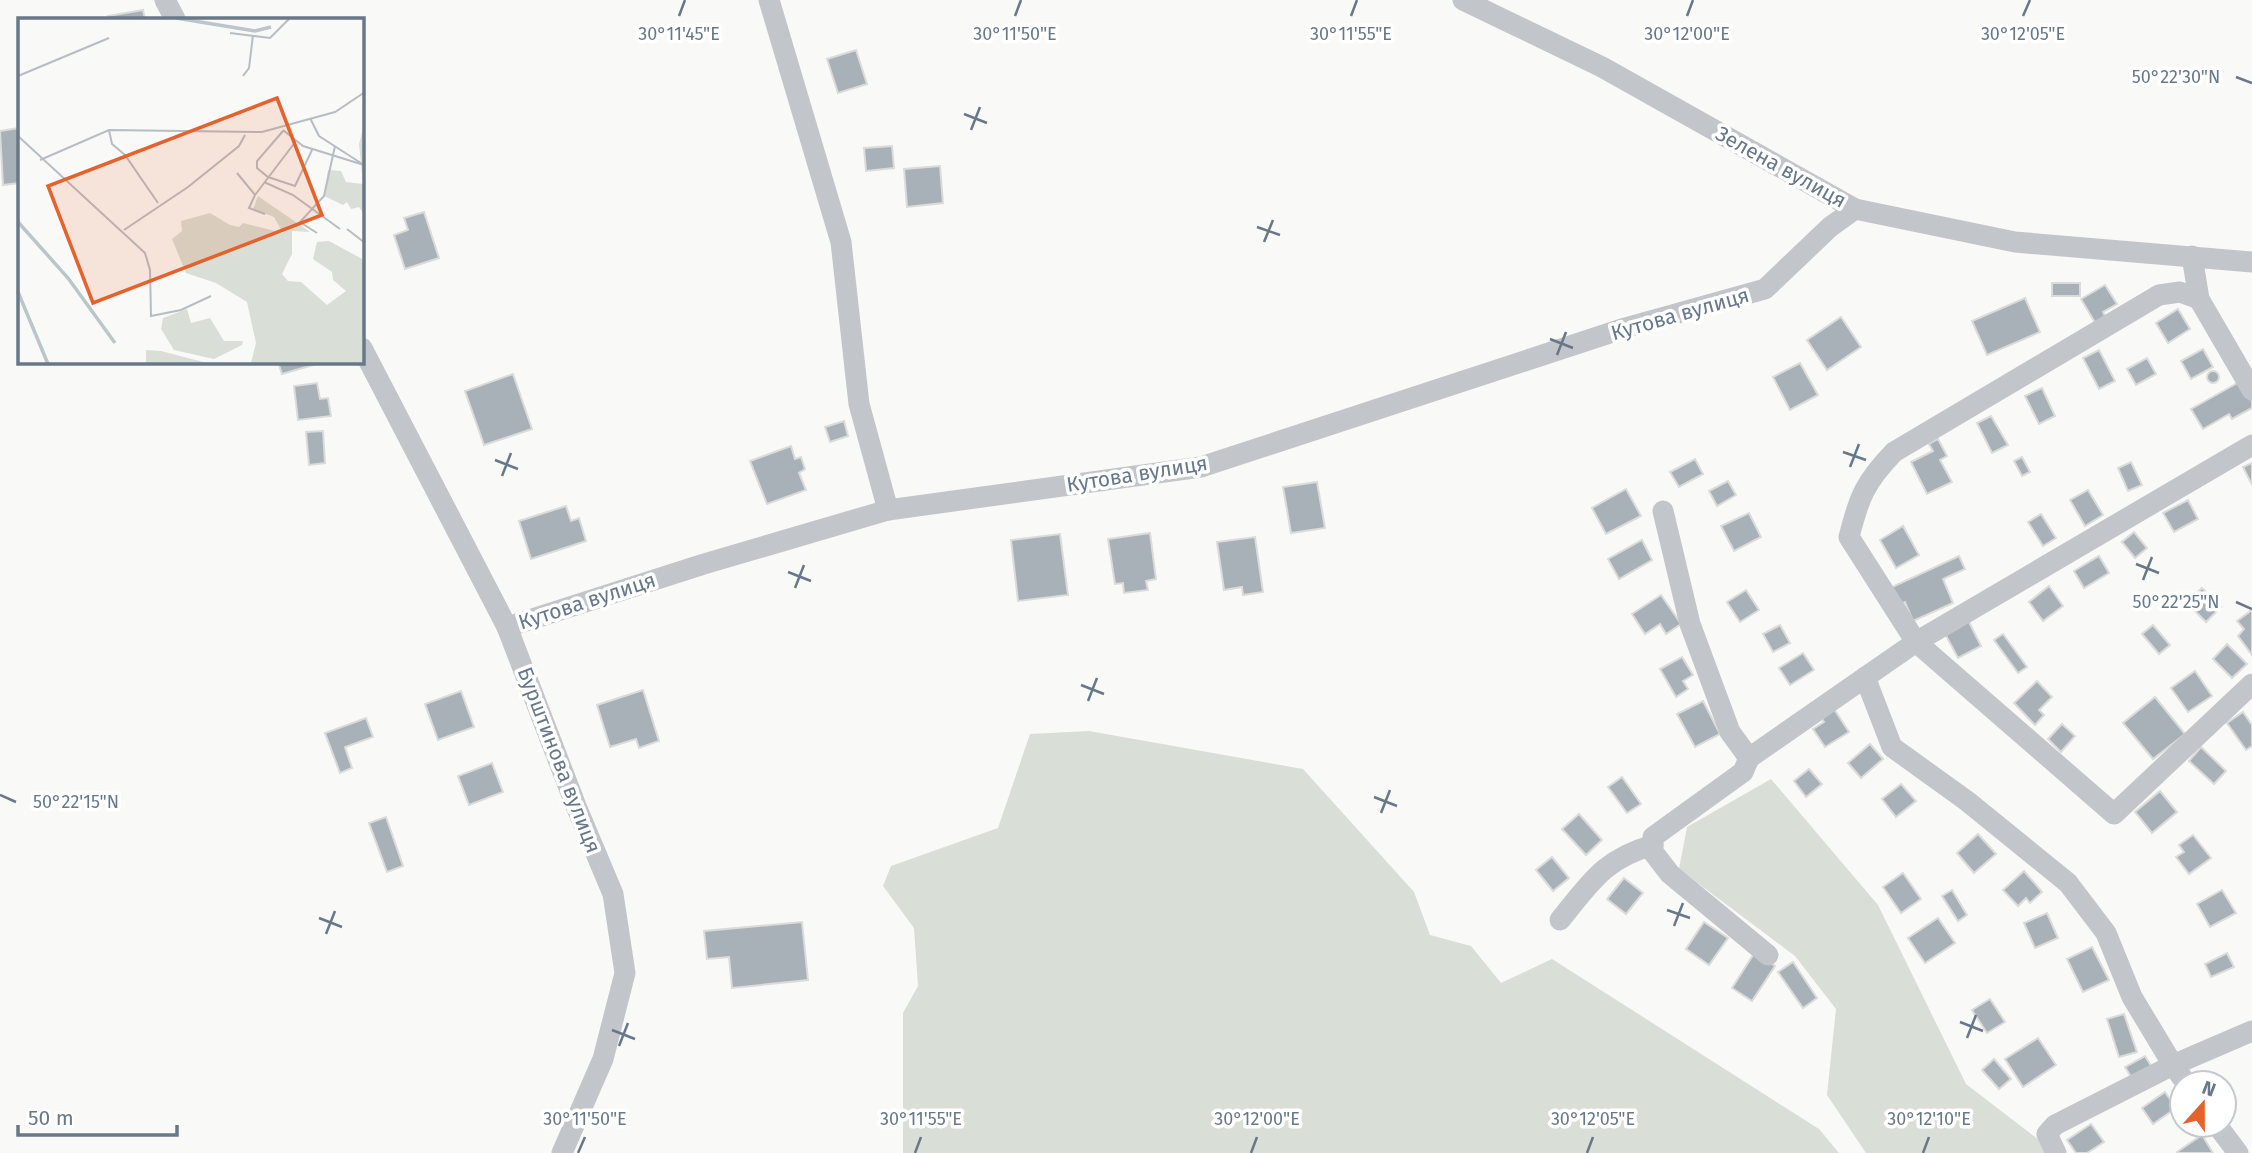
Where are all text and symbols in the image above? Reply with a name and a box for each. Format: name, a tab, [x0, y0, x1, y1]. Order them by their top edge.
inset map	[18, 18, 364, 364]
text: 30°11'45"E	[638, 23, 720, 45]
text: 30°11'50"E	[973, 23, 1057, 45]
text: 30°11'55"E	[1310, 23, 1392, 45]
text: 30°12'00"E	[1644, 23, 1730, 45]
text: 30°12'05"E	[1981, 23, 2065, 45]
text: 50°22'30"N	[2132, 66, 2220, 88]
street label: Зелена вулиця	[1711, 120, 1851, 214]
street label: Кутова вулиця	[1608, 282, 1752, 346]
street label: Кутова вулиця	[1065, 450, 1209, 498]
street label: Кутова вулиця	[515, 567, 659, 635]
text: 50°22'25"N	[2132, 591, 2220, 613]
street label: Бурштинова вулиця	[512, 663, 606, 857]
text: 50°22'15"N	[33, 791, 119, 813]
north arrow	[2168, 1069, 2238, 1139]
text: N	[2199, 1076, 2219, 1102]
scale bar	[18, 1094, 177, 1138]
text: 50 m	[28, 1105, 74, 1131]
text: 30°11'50"E	[543, 1108, 627, 1130]
text: 30°11'55"E	[880, 1108, 962, 1130]
text: 30°12'00"E	[1214, 1108, 1300, 1130]
text: 30°12'05"E	[1551, 1108, 1635, 1130]
text: 30°12'10"E	[1887, 1108, 1971, 1130]

